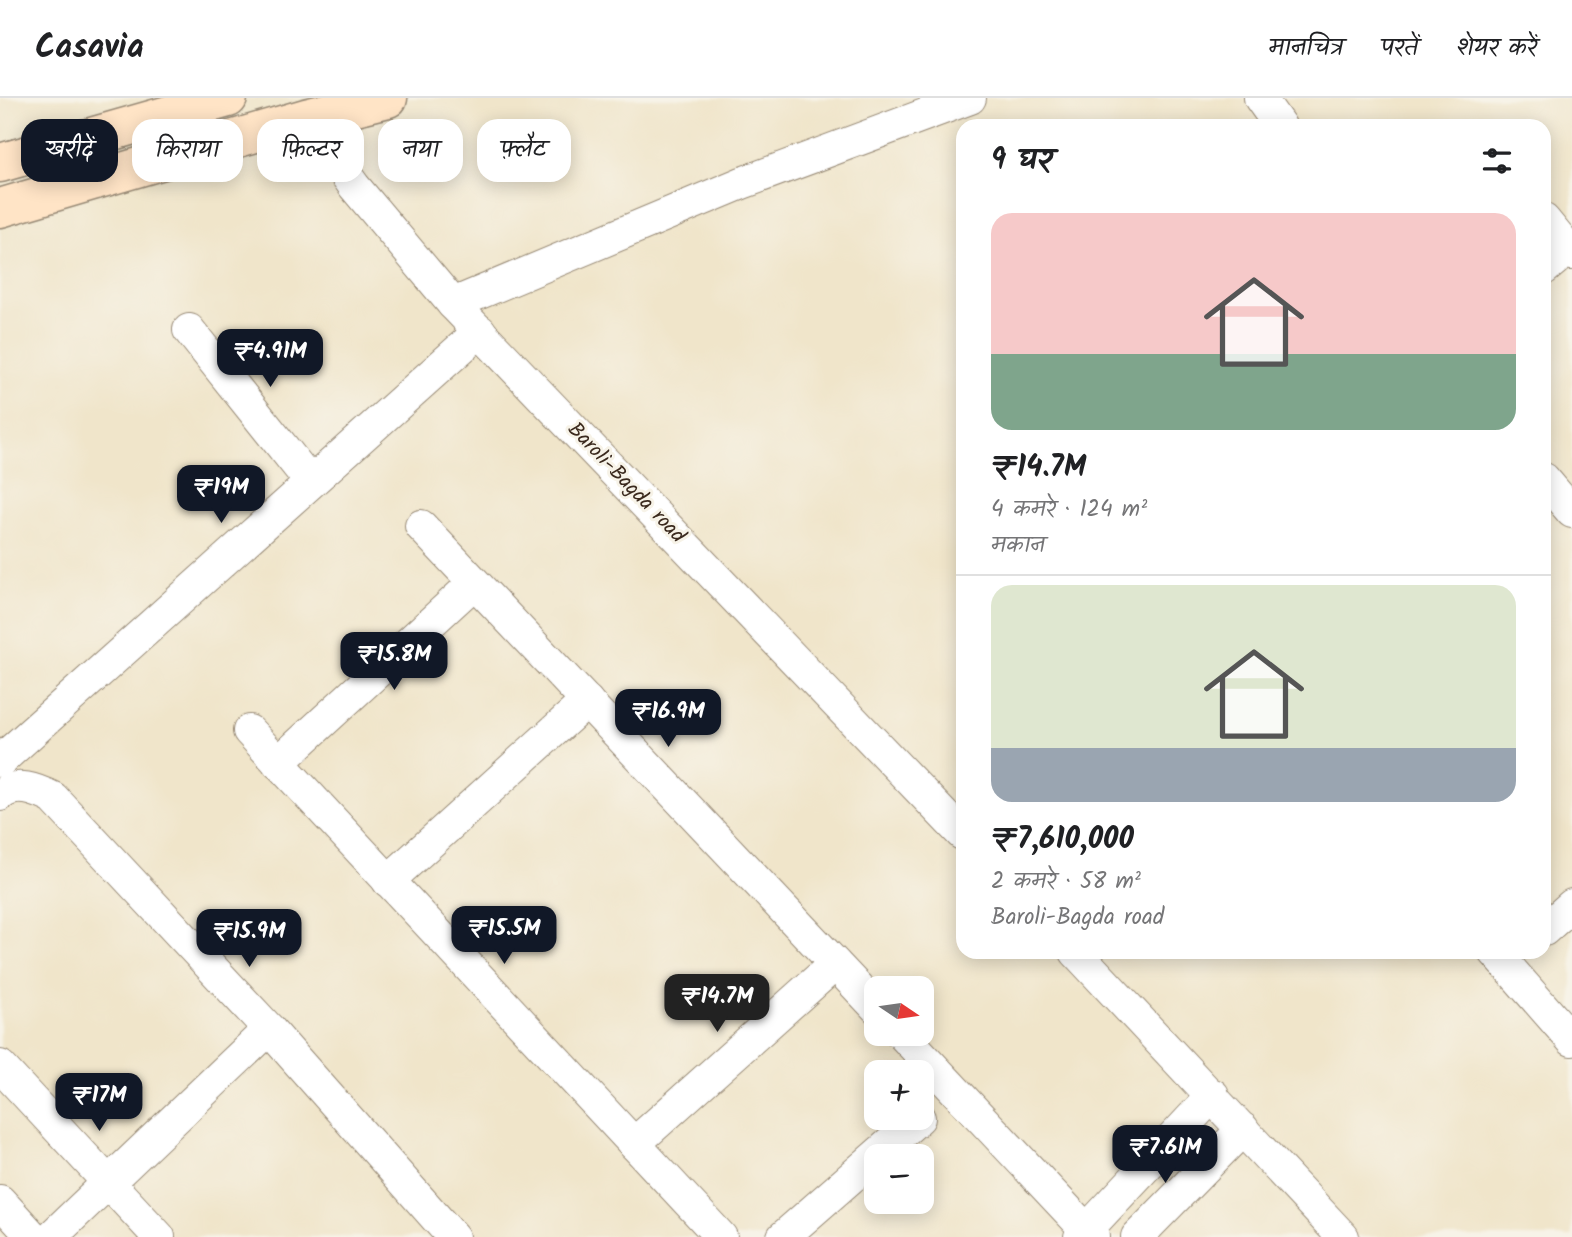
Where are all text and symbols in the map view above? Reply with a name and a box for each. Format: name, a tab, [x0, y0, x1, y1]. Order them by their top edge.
text: Casavia	[35, 22, 144, 75]
text: मानचित्र	[1268, 29, 1343, 68]
text: परतें	[1381, 29, 1418, 68]
text: शेयर करें	[1456, 29, 1537, 68]
chip: खरीदें	[21, 119, 118, 182]
chip: किराया	[132, 119, 243, 182]
chip: फ़िल्टर	[257, 119, 364, 182]
chip: नया	[378, 119, 463, 182]
chip: फ़्लैट	[477, 119, 571, 182]
text: 9 घर	[991, 137, 1053, 185]
icon: filters	[1478, 142, 1516, 180]
icon: home	[1191, 259, 1317, 385]
pin: ₹4.91M	[213, 330, 327, 389]
text: ₹4.91M	[233, 334, 307, 370]
street label: Baroli-Bagda road	[559, 415, 693, 552]
text: ₹14.7M	[991, 444, 1086, 492]
pin: ₹19M	[180, 466, 262, 525]
text: ₹19M	[193, 470, 249, 506]
text: 4 कमरे · 124 m²	[991, 492, 1147, 528]
text: मकान	[991, 528, 1045, 564]
icon: home	[1191, 631, 1317, 757]
pin: ₹15.8M	[337, 632, 451, 692]
text: ₹15.8M	[356, 637, 432, 673]
pin: ₹16.9M	[611, 690, 725, 749]
text: ₹16.9M	[631, 694, 705, 730]
text: ₹7,610,000	[991, 816, 1134, 864]
text: 2 कमरे · 58 m²	[991, 864, 1141, 900]
text: Baroli-Bagda road	[991, 900, 1164, 936]
pin: ₹15.5M	[447, 906, 561, 966]
pin: ₹15.9M	[192, 910, 306, 969]
text: ₹15.5M	[467, 911, 541, 947]
text: ₹15.9M	[212, 914, 286, 950]
pin: ₹14.7M	[660, 974, 774, 1034]
north arrow	[864, 976, 934, 1046]
map controls	[864, 976, 934, 1214]
text: ₹14.7M	[680, 979, 754, 1015]
button: +	[864, 1060, 934, 1130]
pin: ₹17M	[58, 1074, 140, 1133]
text: ₹17M	[71, 1078, 127, 1114]
pin: ₹7.61M	[1108, 1126, 1222, 1185]
text: ₹7.61M	[1128, 1130, 1202, 1166]
button: −	[864, 1144, 934, 1214]

